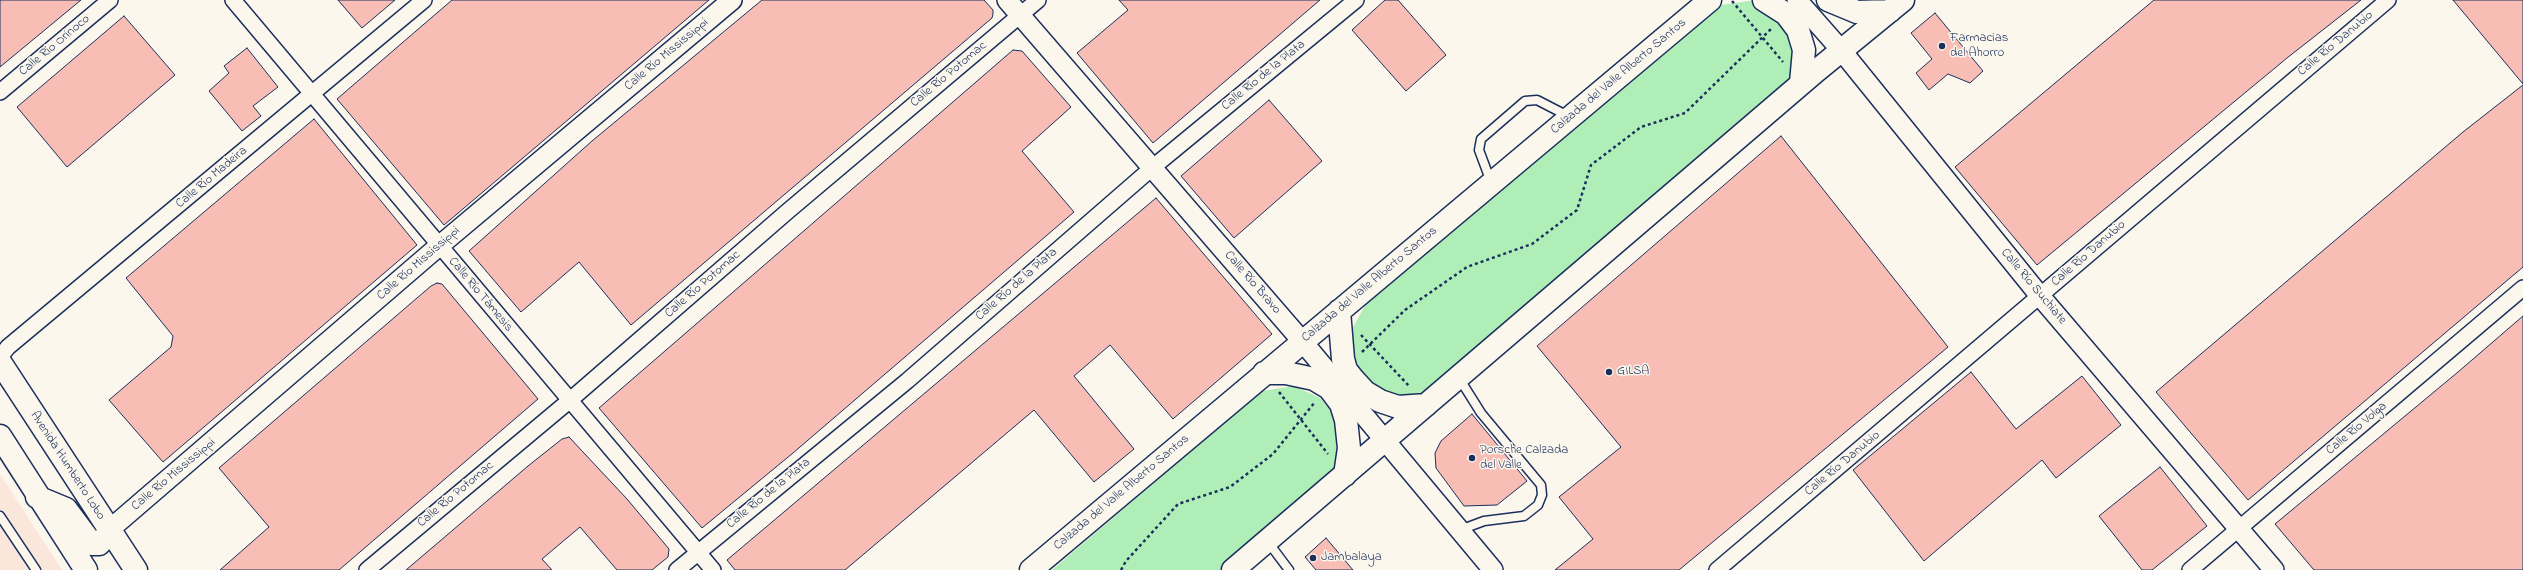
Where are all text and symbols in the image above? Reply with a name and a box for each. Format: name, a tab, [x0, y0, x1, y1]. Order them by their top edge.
street label: Calle Río Danubio	[2295, 8, 2377, 80]
street label: Calle Río Orinoco	[16, 12, 94, 80]
street label: Calle Río Mississippi	[622, 15, 712, 95]
street label: Calzada del Valle Alberto Santos	[1548, 16, 1690, 138]
place label: Farmacias del Ahorro	[1950, 31, 2008, 62]
street label: Calle Río de la Plata	[1219, 37, 1309, 115]
street label: Calle Río Potomac	[908, 39, 990, 111]
marker: Farmacias del Ahorro	[1937, 41, 1947, 51]
street label: Calle Río Madeira	[173, 144, 251, 212]
street label: Calle Río Danubio	[2049, 217, 2129, 291]
street label: Calle Río Mississippi	[374, 224, 464, 304]
street label: Calzada del Valle Alberto Santos	[1299, 224, 1441, 346]
street label: Calle Río de la Plata	[973, 245, 1061, 325]
street label: Calle Río Suchiate	[1997, 246, 2069, 328]
street label: Calle Río Potomac	[662, 248, 744, 322]
street label: Calle Río Bravo	[1220, 248, 1284, 318]
street label: Calle Río Támesis	[444, 254, 516, 336]
place label: GILSA	[1617, 364, 1649, 380]
marker: GILSA	[1604, 367, 1614, 377]
street label: Calle Río Volga	[2323, 399, 2391, 459]
street label: Avenida Humberto Lobo	[26, 409, 108, 523]
street label: Calle Río Danubio	[1802, 428, 1884, 500]
street label: Calzada del Valle Alberto Santos	[1051, 432, 1193, 554]
street label: Calle Río Mississippi	[129, 435, 219, 515]
place label: Porsche Calzada del Valle	[1480, 443, 1568, 474]
marker: Porsche Calzada del Valle	[1467, 453, 1477, 463]
street label: Calle Río de la Plata	[724, 455, 814, 533]
street label: Calle Río Potomac	[415, 459, 497, 531]
place label: Jambalaya	[1321, 550, 1382, 566]
marker: Jambalaya	[1308, 553, 1318, 563]

